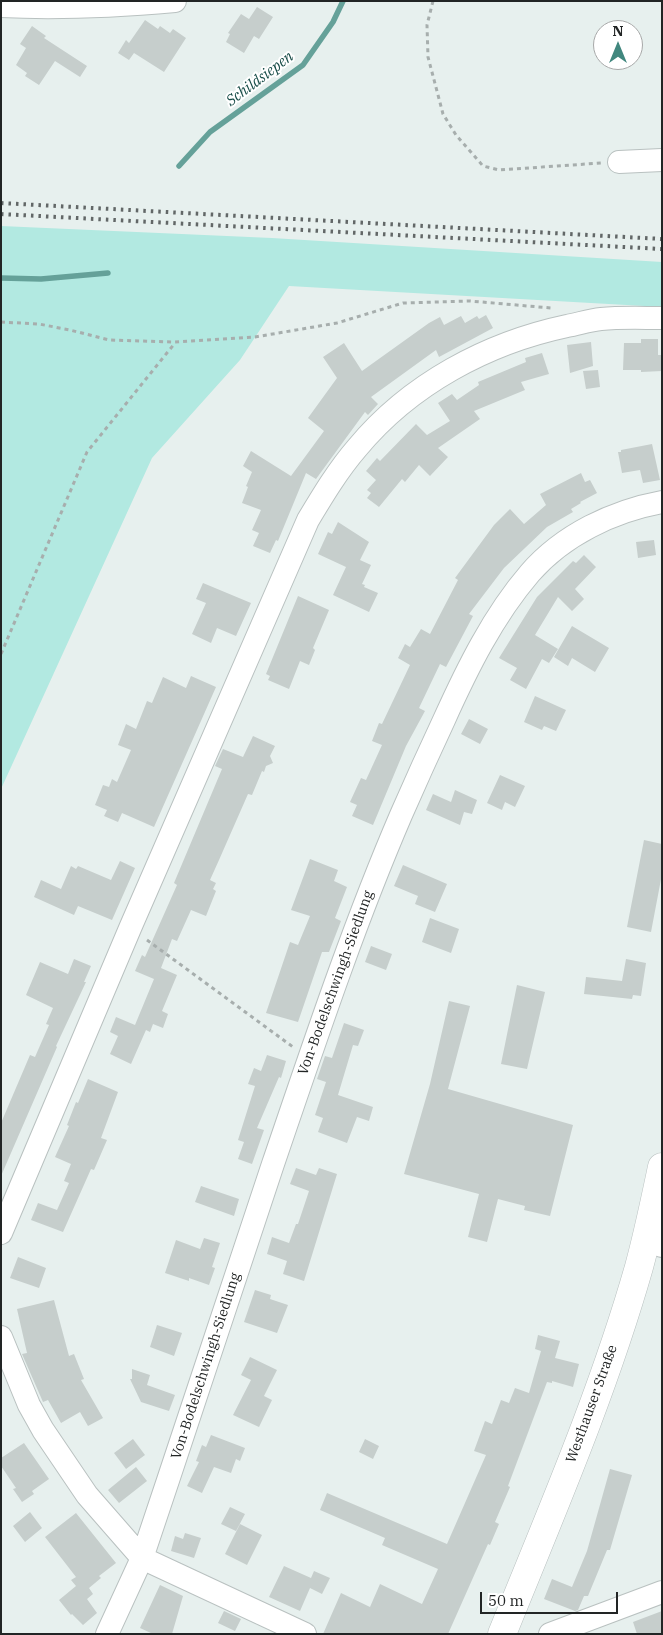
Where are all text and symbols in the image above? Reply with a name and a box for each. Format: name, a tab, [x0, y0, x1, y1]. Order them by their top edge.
north arrow	[593, 20, 643, 70]
text: N	[612, 22, 624, 40]
water label: Schildsiepen	[223, 48, 297, 110]
street label: Von-Bodelschwingh-Siedlung	[295, 888, 377, 1078]
street label: Von-Bodelschwingh-Siedlung	[168, 1271, 244, 1461]
street label: Westhauser Straße	[563, 1343, 621, 1465]
scale bar	[483, 1582, 620, 1614]
text: 50 m	[488, 1591, 524, 1610]

